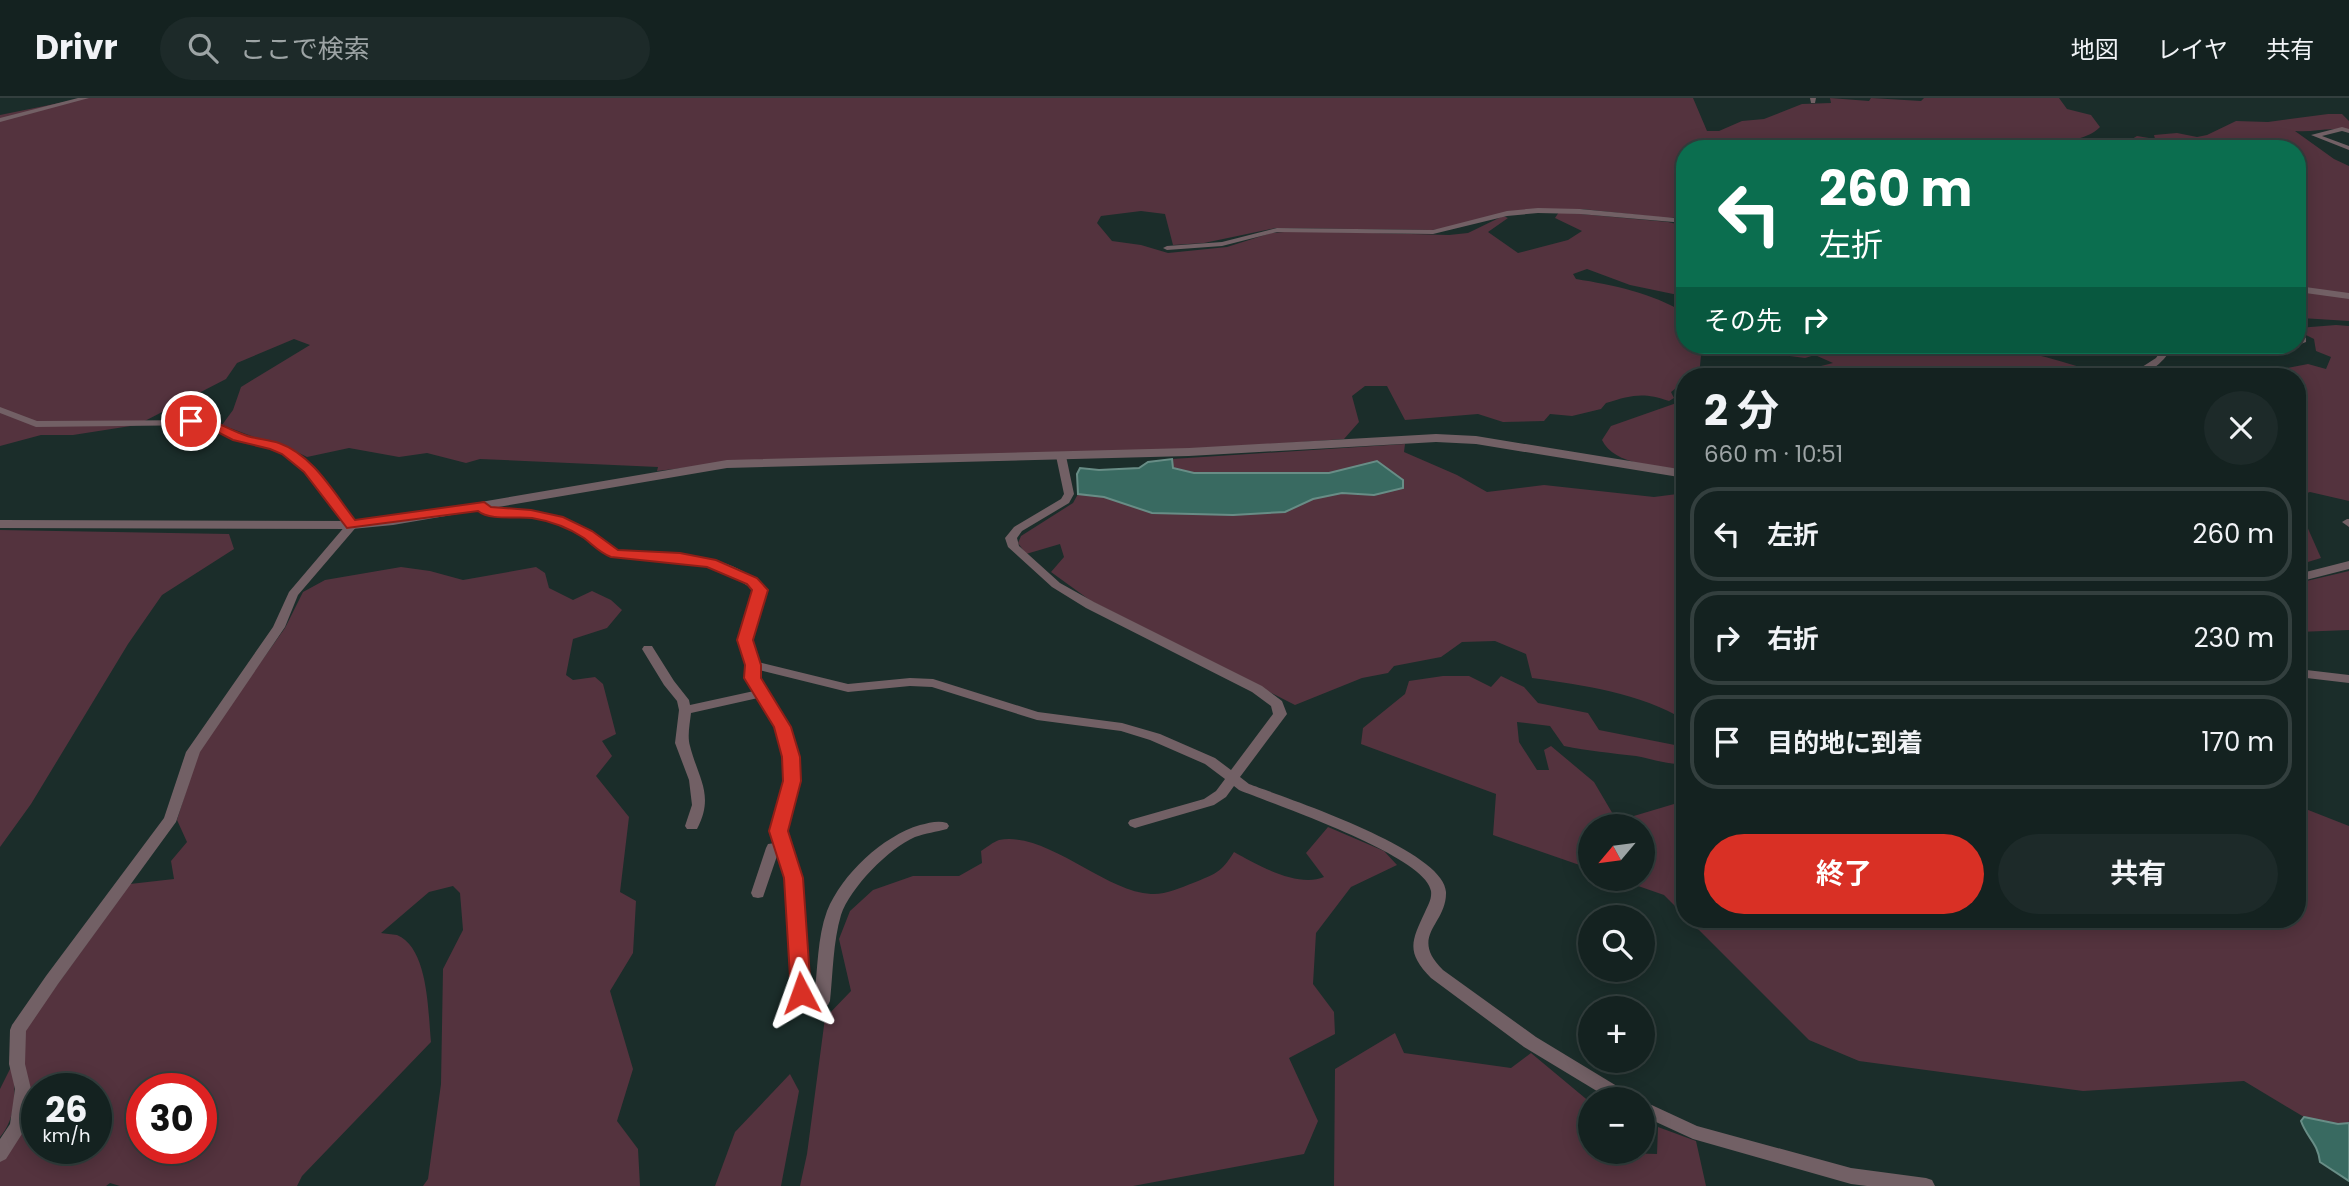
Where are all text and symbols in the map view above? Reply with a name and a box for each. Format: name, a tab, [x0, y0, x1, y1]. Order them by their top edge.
search box	[160, 17, 650, 80]
text: Drivr	[35, 24, 118, 71]
icon: search	[184, 29, 222, 67]
text: ここで検索	[240, 31, 370, 67]
text: 地図	[2071, 33, 2119, 66]
text: レイヤ	[2157, 33, 2228, 66]
text: 共有	[2266, 33, 2314, 66]
text: 260 m	[1819, 155, 1972, 223]
icon: left	[1704, 168, 1795, 259]
text: 左折	[1819, 222, 1883, 267]
icon: right	[1796, 301, 1834, 339]
text: その先	[1704, 303, 1782, 339]
text: 2 分	[1704, 381, 1779, 440]
pin	[161, 391, 221, 451]
button: close	[2204, 391, 2278, 465]
icon: arrive	[172, 402, 210, 440]
text: 660 m · 10:51	[1704, 438, 1843, 470]
icon: left	[1708, 515, 1746, 553]
text: 260 m	[2192, 516, 2274, 552]
text: 左折	[1767, 517, 1819, 553]
icon: right	[1708, 619, 1746, 657]
text: 230 m	[2194, 620, 2274, 656]
text: 右折	[1767, 621, 1819, 657]
icon: arrive	[1708, 723, 1746, 761]
text: 170 m	[2201, 724, 2274, 760]
text: 目的地に到着	[1767, 725, 1923, 761]
north arrow	[1578, 814, 1656, 891]
map controls	[1578, 814, 1655, 1164]
button: 終了	[1704, 834, 1984, 914]
button: 共有	[1998, 834, 2278, 914]
button: search	[1578, 905, 1655, 982]
position arrow	[764, 956, 838, 1030]
button: +	[1578, 996, 1655, 1073]
speed limit sign: 30	[126, 1073, 217, 1164]
text: 26	[45, 1085, 88, 1134]
button: −	[1578, 1087, 1655, 1164]
text: km/h	[43, 1123, 90, 1148]

